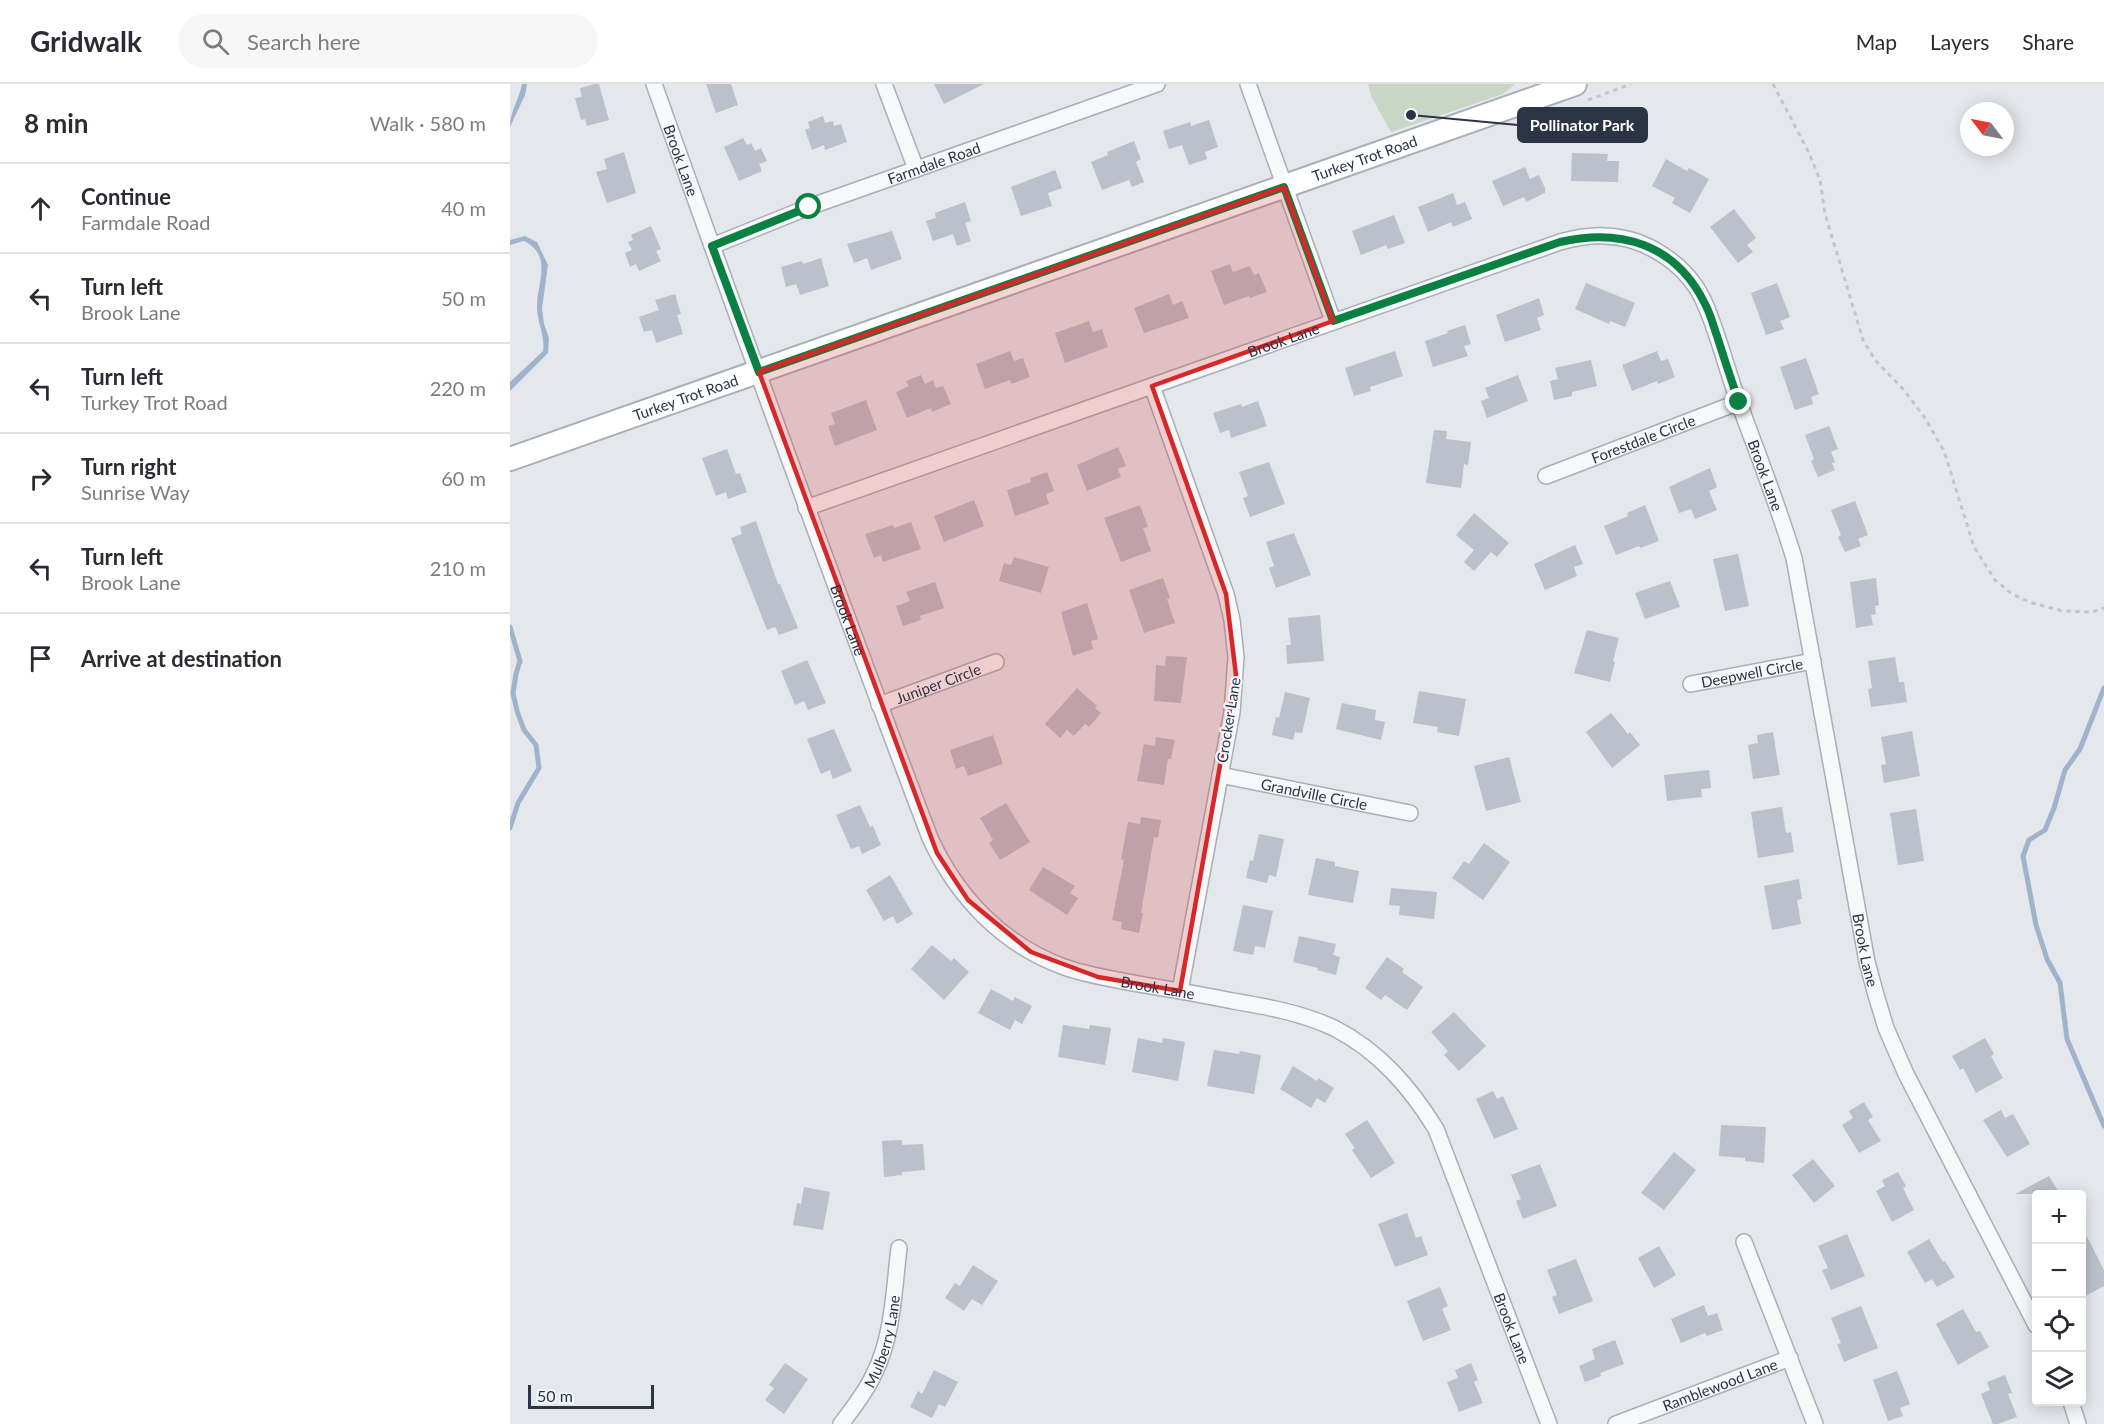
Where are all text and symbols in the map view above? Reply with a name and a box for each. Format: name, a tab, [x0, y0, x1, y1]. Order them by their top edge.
search box	[178, 14, 598, 68]
text: Gridwalk	[30, 24, 142, 58]
icon: search	[199, 25, 232, 58]
text: Search here	[247, 28, 360, 55]
text: Map	[1856, 29, 1897, 54]
text: Layers	[1930, 29, 1989, 54]
text: Share	[2022, 29, 2074, 54]
north arrow	[1960, 102, 2014, 156]
text: 8 min	[24, 107, 88, 139]
callout: Pollinator Park	[1518, 108, 1647, 142]
text: Walk · 580 m	[370, 111, 486, 135]
text: Pollinator Park	[1530, 115, 1635, 134]
street label: Brook Lane	[660, 122, 702, 199]
street label: Turkey Trot Road	[1310, 131, 1420, 185]
street label: Farmdale Road	[885, 138, 983, 188]
text: Continue	[81, 183, 171, 210]
icon: ahead	[24, 192, 57, 225]
route start	[795, 193, 821, 219]
text: 40 m	[441, 196, 486, 220]
text: Farmdale Road	[81, 210, 210, 234]
text: Turn left	[81, 273, 163, 300]
icon: left	[24, 282, 57, 315]
text: 50 m	[441, 286, 486, 310]
text: Brook Lane	[81, 300, 180, 324]
street label: Brook Lane	[1245, 319, 1321, 361]
text: Turn left	[81, 363, 163, 390]
street label: Turkey Trot Road	[631, 370, 740, 424]
icon: left	[24, 372, 57, 405]
text: 220 m	[430, 376, 486, 400]
route end	[1725, 388, 1751, 414]
text: Turkey Trot Road	[81, 390, 228, 414]
street label: Forestdale Circle	[1589, 411, 1698, 467]
street label: Brook Lane	[1744, 437, 1787, 513]
text: Turn right	[81, 453, 176, 480]
icon: right	[24, 462, 57, 495]
text: 60 m	[441, 466, 486, 490]
text: Sunrise Way	[81, 480, 190, 504]
text: Turn left	[81, 543, 163, 570]
icon: left	[24, 552, 57, 585]
text: 210 m	[430, 556, 486, 580]
text: Brook Lane	[81, 570, 180, 594]
street label: Brook Lane	[827, 582, 870, 658]
icon: arrive	[24, 642, 57, 675]
text: Arrive at destination	[81, 645, 282, 672]
street label: Deepwell Circle	[1699, 654, 1805, 691]
street label: Juniper Circle	[893, 659, 983, 707]
street label: Crocker Lane	[1212, 676, 1244, 764]
street label: Grandville Circle	[1259, 774, 1369, 813]
street label: Brook Lane	[1849, 912, 1882, 989]
street label: Brook Lane	[1119, 972, 1196, 1003]
map controls	[2032, 1190, 2086, 1406]
button: +	[2032, 1190, 2086, 1244]
button: −	[2032, 1244, 2086, 1298]
street label: Brook Lane	[1491, 1290, 1534, 1366]
street label: Mulberry Lane	[860, 1294, 903, 1391]
button: locate	[2032, 1298, 2086, 1352]
button: layers	[2032, 1352, 2086, 1406]
street label: Ramblewood Lane	[1660, 1355, 1780, 1415]
scale bar	[528, 1382, 654, 1410]
text: 50 m	[537, 1386, 573, 1405]

